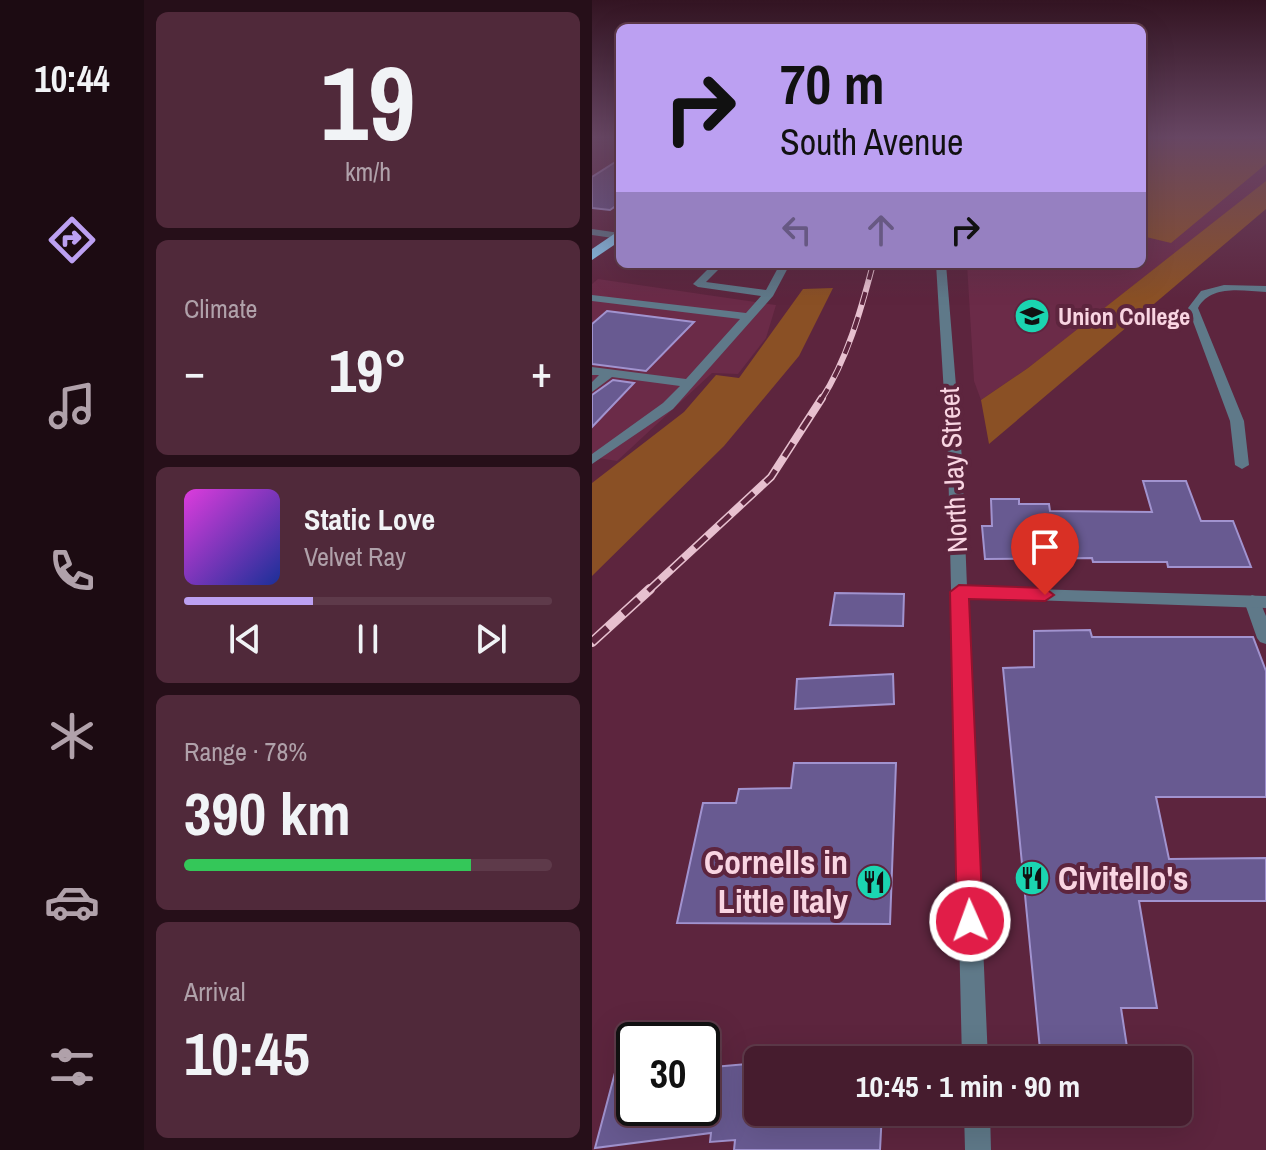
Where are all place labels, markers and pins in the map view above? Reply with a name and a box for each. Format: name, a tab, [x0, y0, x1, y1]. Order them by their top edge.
school or university icon: Union College	[1013, 297, 1051, 335]
place label: Union College	[1058, 300, 1190, 332]
pin	[1011, 513, 1079, 595]
place label: Cornells in Little Italy	[704, 839, 848, 924]
place label: Civitello's	[1058, 855, 1189, 901]
restaurant icon: Civitello's	[1013, 859, 1051, 897]
restaurant icon: Cornells in Little Italy	[855, 863, 893, 901]

